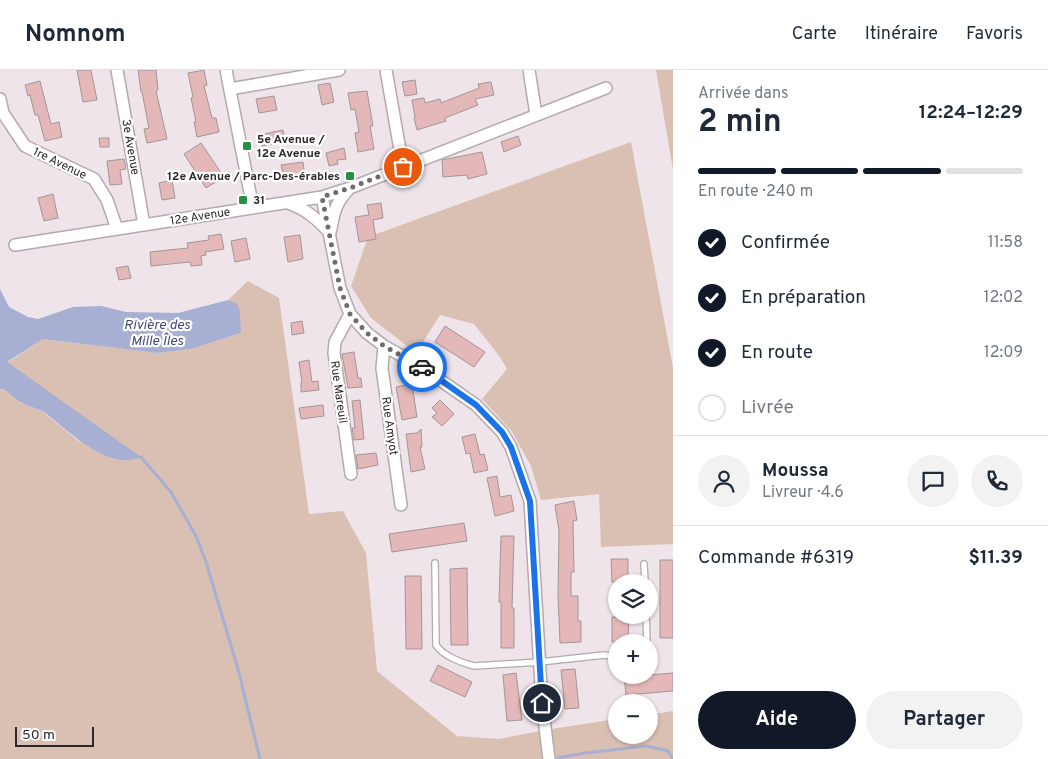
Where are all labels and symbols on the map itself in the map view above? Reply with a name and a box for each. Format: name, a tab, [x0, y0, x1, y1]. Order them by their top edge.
street label: 3e Avenue	[117, 118, 143, 176]
place label: 5e Avenue / 12e Avenue	[257, 132, 326, 162]
marker: 5e Avenue / 12e Avenue	[241, 140, 253, 152]
street label: 1re Avenue	[30, 144, 89, 184]
pin	[382, 146, 424, 188]
place label: 12e Avenue / Parc-Des-érables	[167, 169, 340, 185]
marker: 12e Avenue / Parc-Des-érables	[344, 170, 356, 182]
place label: 31	[253, 193, 265, 209]
marker: 31	[237, 194, 249, 206]
street label: 12e Avenue	[169, 204, 231, 230]
water label: Rivière des Mille Îles	[124, 317, 191, 350]
courier	[397, 342, 447, 392]
street label: Rue Mareuil	[326, 360, 350, 425]
street label: Rue Amyot	[377, 396, 401, 456]
pin	[521, 682, 563, 724]
scale bar	[15, 724, 94, 747]

